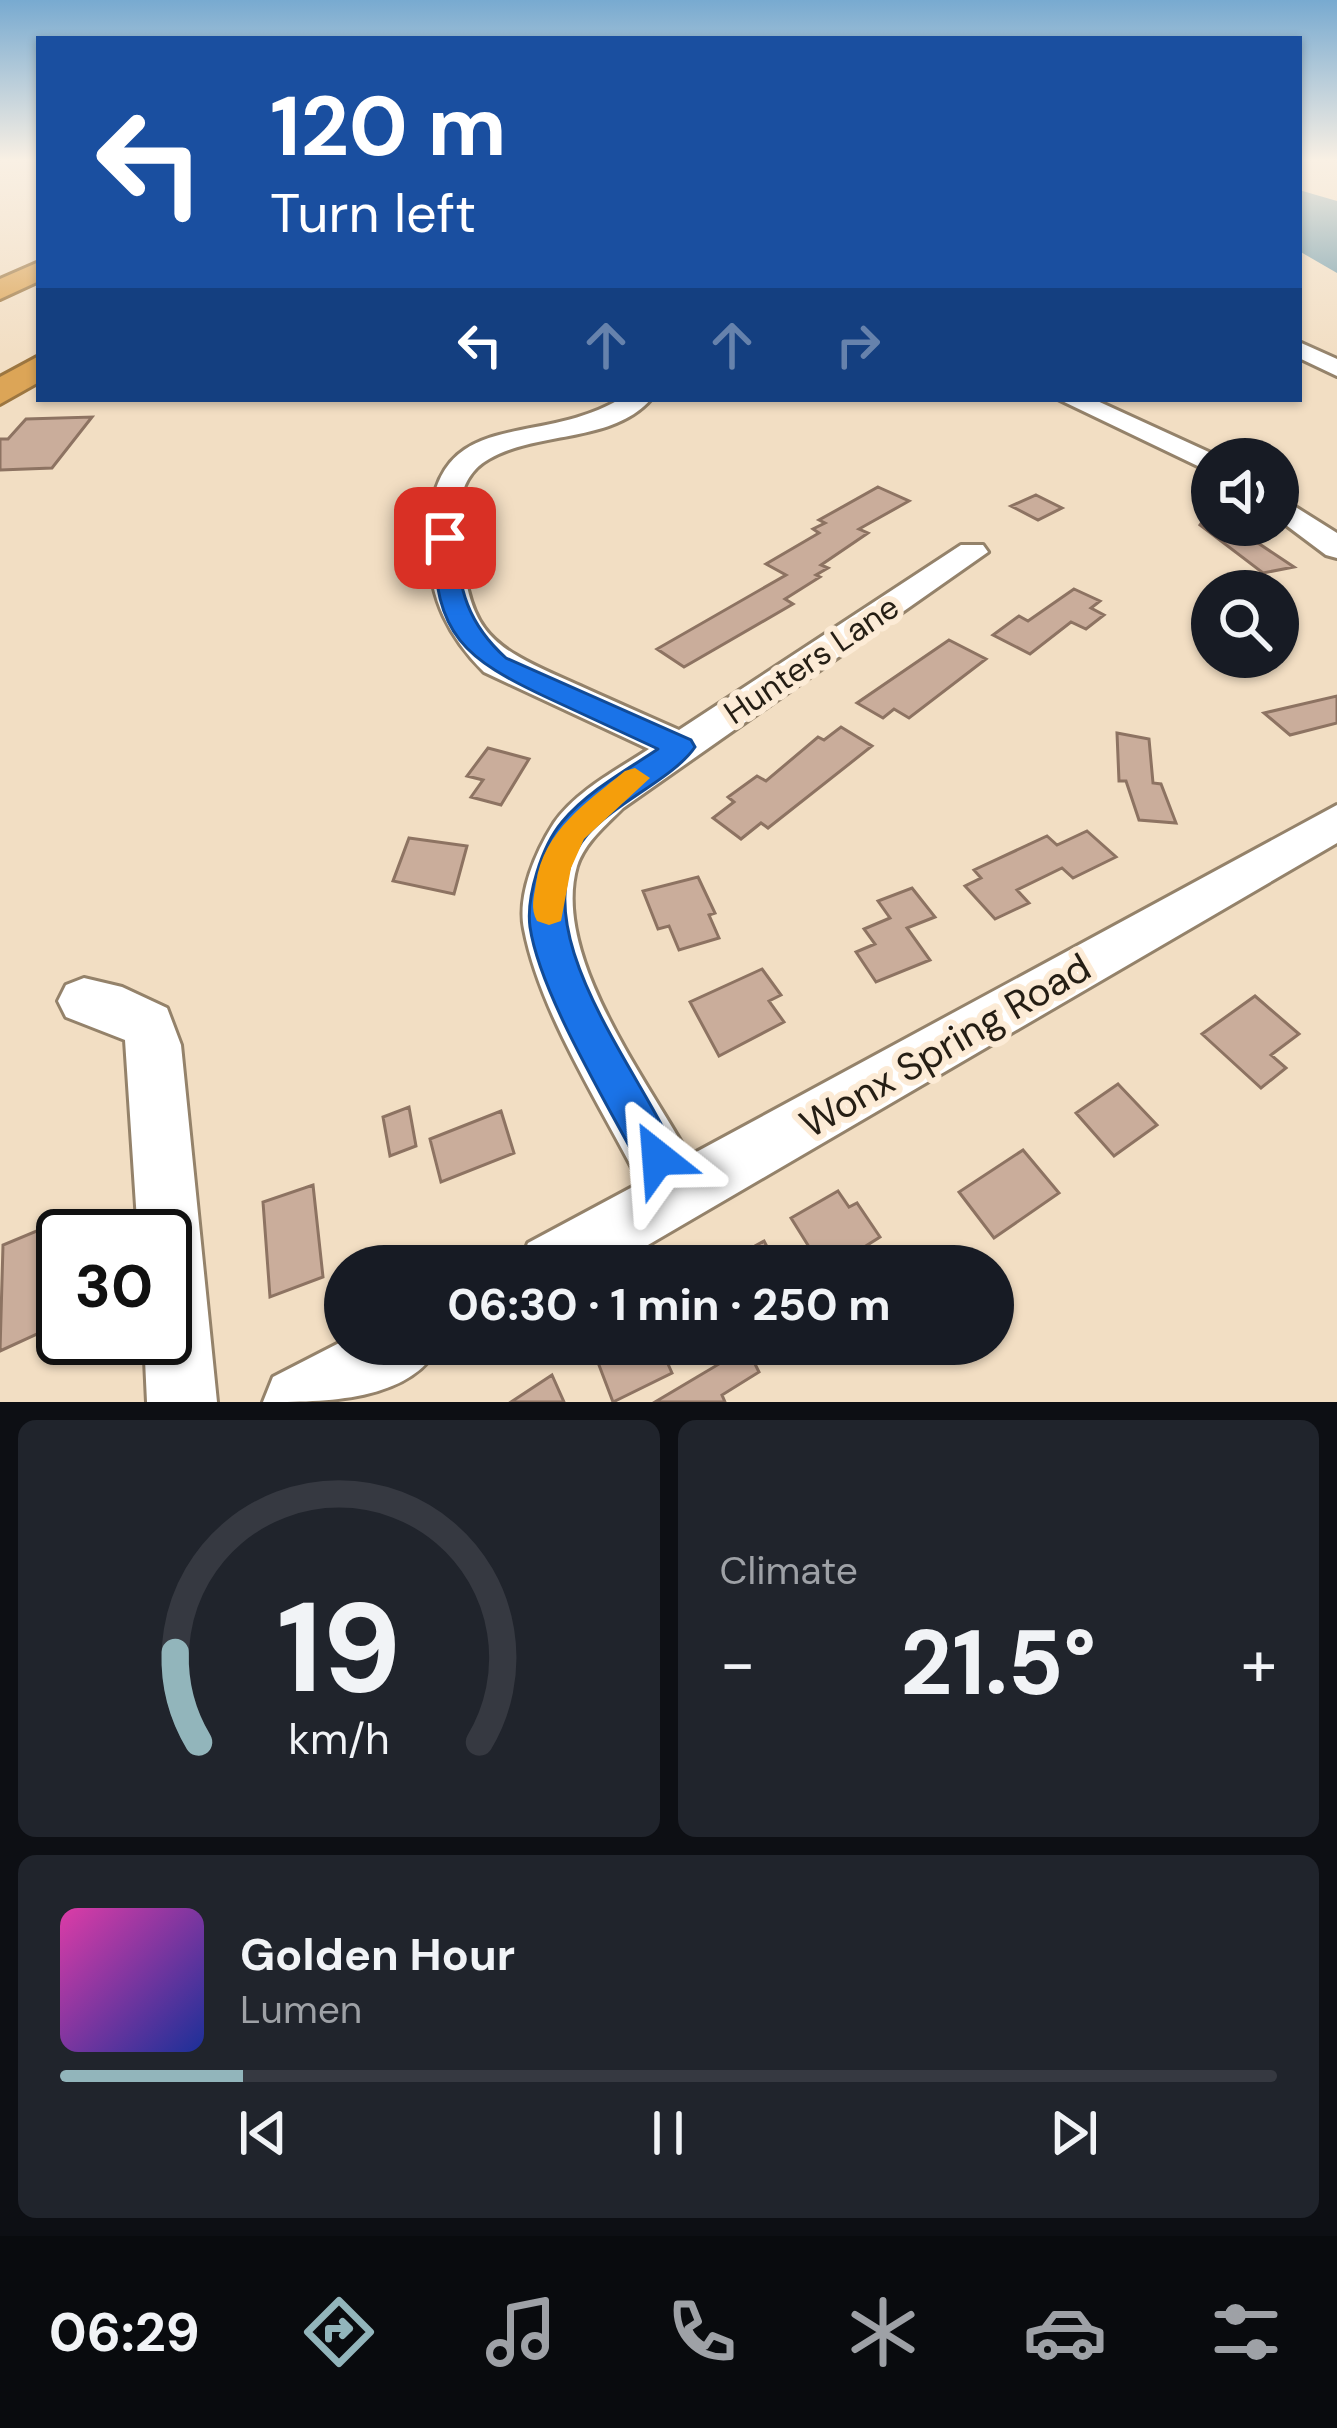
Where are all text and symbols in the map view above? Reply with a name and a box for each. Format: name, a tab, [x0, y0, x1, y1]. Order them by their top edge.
text: 120 m	[270, 72, 507, 181]
icon: left	[72, 84, 228, 240]
text: Turn left	[270, 178, 476, 249]
icon: left	[447, 312, 513, 378]
icon: ahead	[573, 312, 639, 378]
icon: ahead	[699, 312, 765, 378]
icon: right	[825, 312, 891, 378]
map controls	[1191, 438, 1299, 678]
button: sound	[1191, 438, 1299, 546]
pin	[394, 487, 496, 589]
icon: arrive	[412, 505, 478, 571]
button: search	[1191, 570, 1299, 678]
street label: Hunters Lane	[715, 585, 907, 734]
street label: Wonx Spring Road	[791, 942, 1100, 1149]
position arrow	[595, 1095, 721, 1221]
speed limit sign: 30	[36, 1209, 192, 1365]
text: 06:30 · 1 min · 250 m	[447, 1275, 891, 1334]
text: Climate	[720, 1545, 858, 1596]
text: 19	[276, 1567, 401, 1730]
text: 21.5°	[900, 1605, 1096, 1722]
text: −	[720, 1621, 756, 1706]
text: +	[1241, 1621, 1277, 1706]
text: km/h	[288, 1710, 389, 1766]
text: Golden Hour	[240, 1925, 515, 1984]
text: Lumen	[240, 1984, 362, 2035]
icon: previous	[230, 2100, 296, 2166]
icon: pause	[635, 2100, 701, 2166]
icon: next	[1041, 2100, 1107, 2166]
icon: directions	[297, 2290, 381, 2374]
icon: music	[479, 2290, 563, 2374]
icon: phone	[660, 2290, 744, 2374]
icon: climate	[841, 2290, 925, 2374]
icon: car	[1023, 2290, 1107, 2374]
icon: filters	[1204, 2290, 1288, 2374]
text: 06:29	[49, 2297, 200, 2368]

